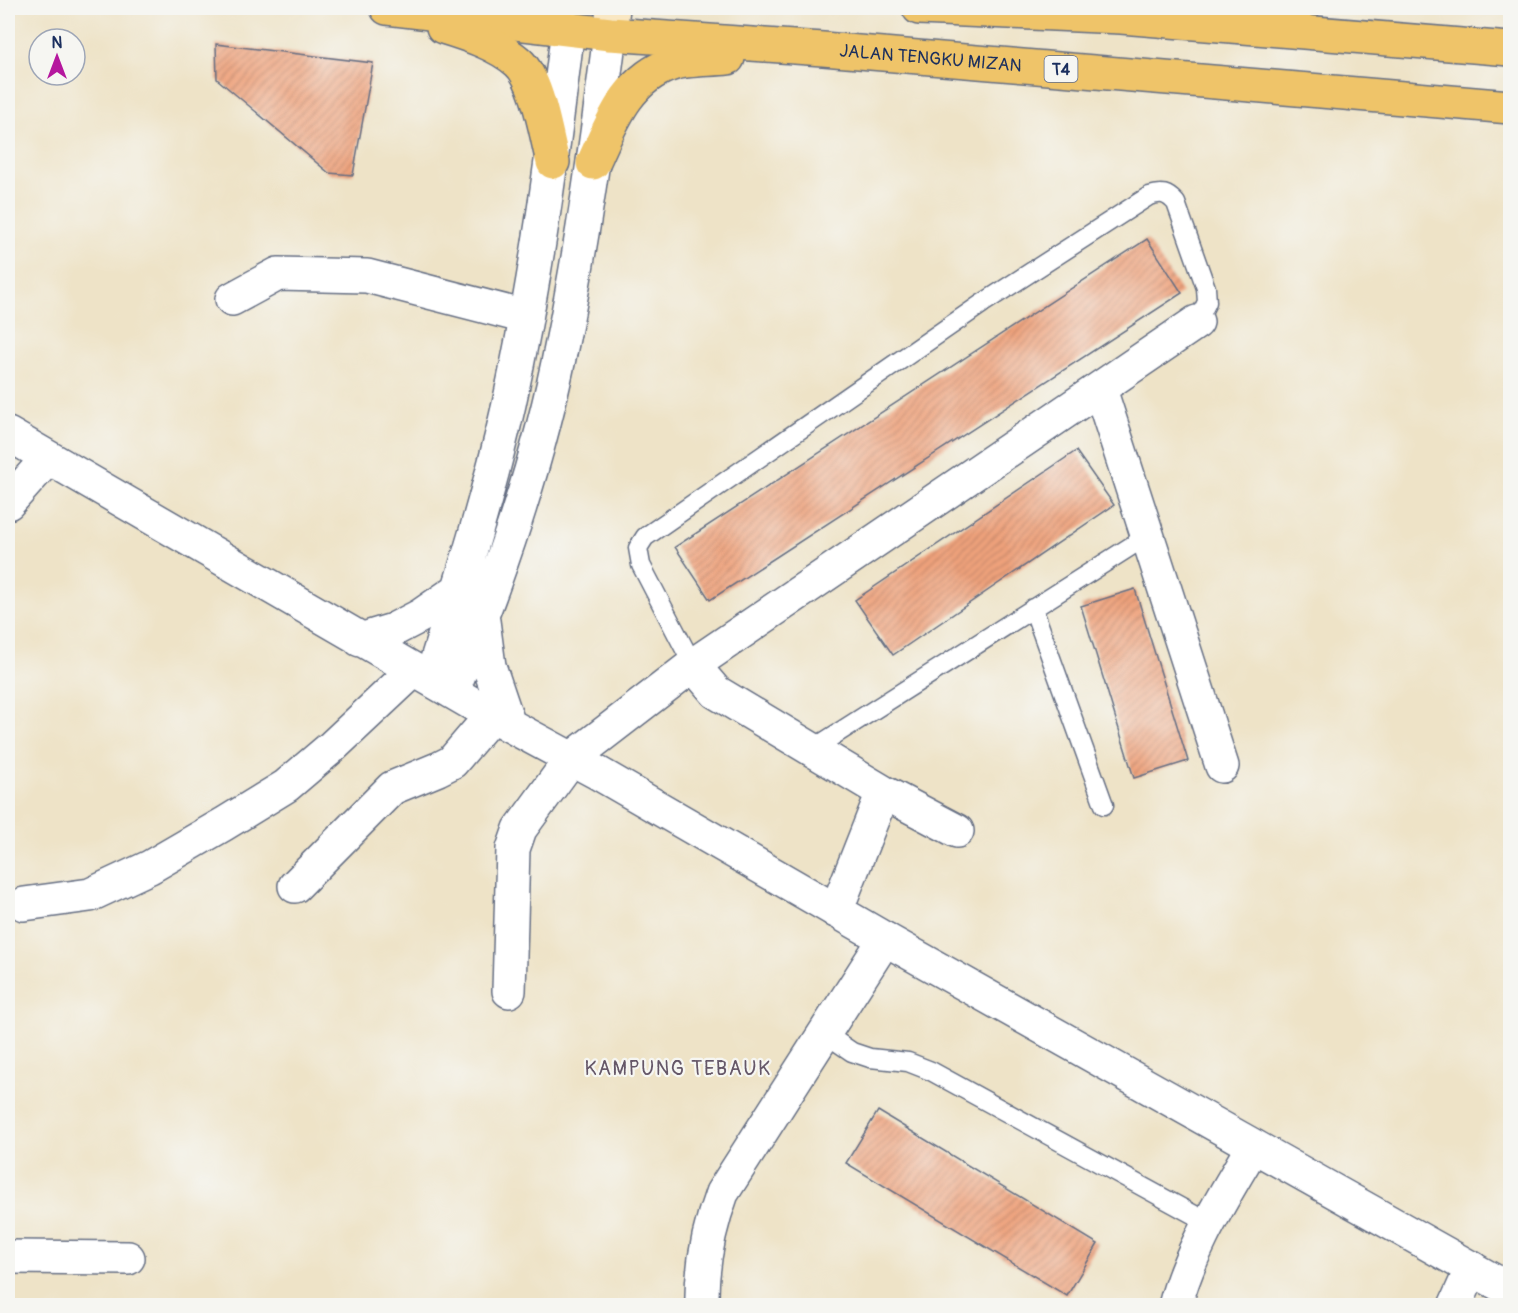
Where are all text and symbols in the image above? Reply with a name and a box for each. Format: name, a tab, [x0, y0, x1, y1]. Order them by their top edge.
north arrow	[27, 27, 87, 87]
text: N	[52, 33, 63, 53]
street label: JALAN TENGKU MIZAN	[838, 39, 1023, 78]
road number: T4	[1044, 56, 1078, 82]
district label: KAMPUNG TEBAUK	[585, 1056, 771, 1081]

